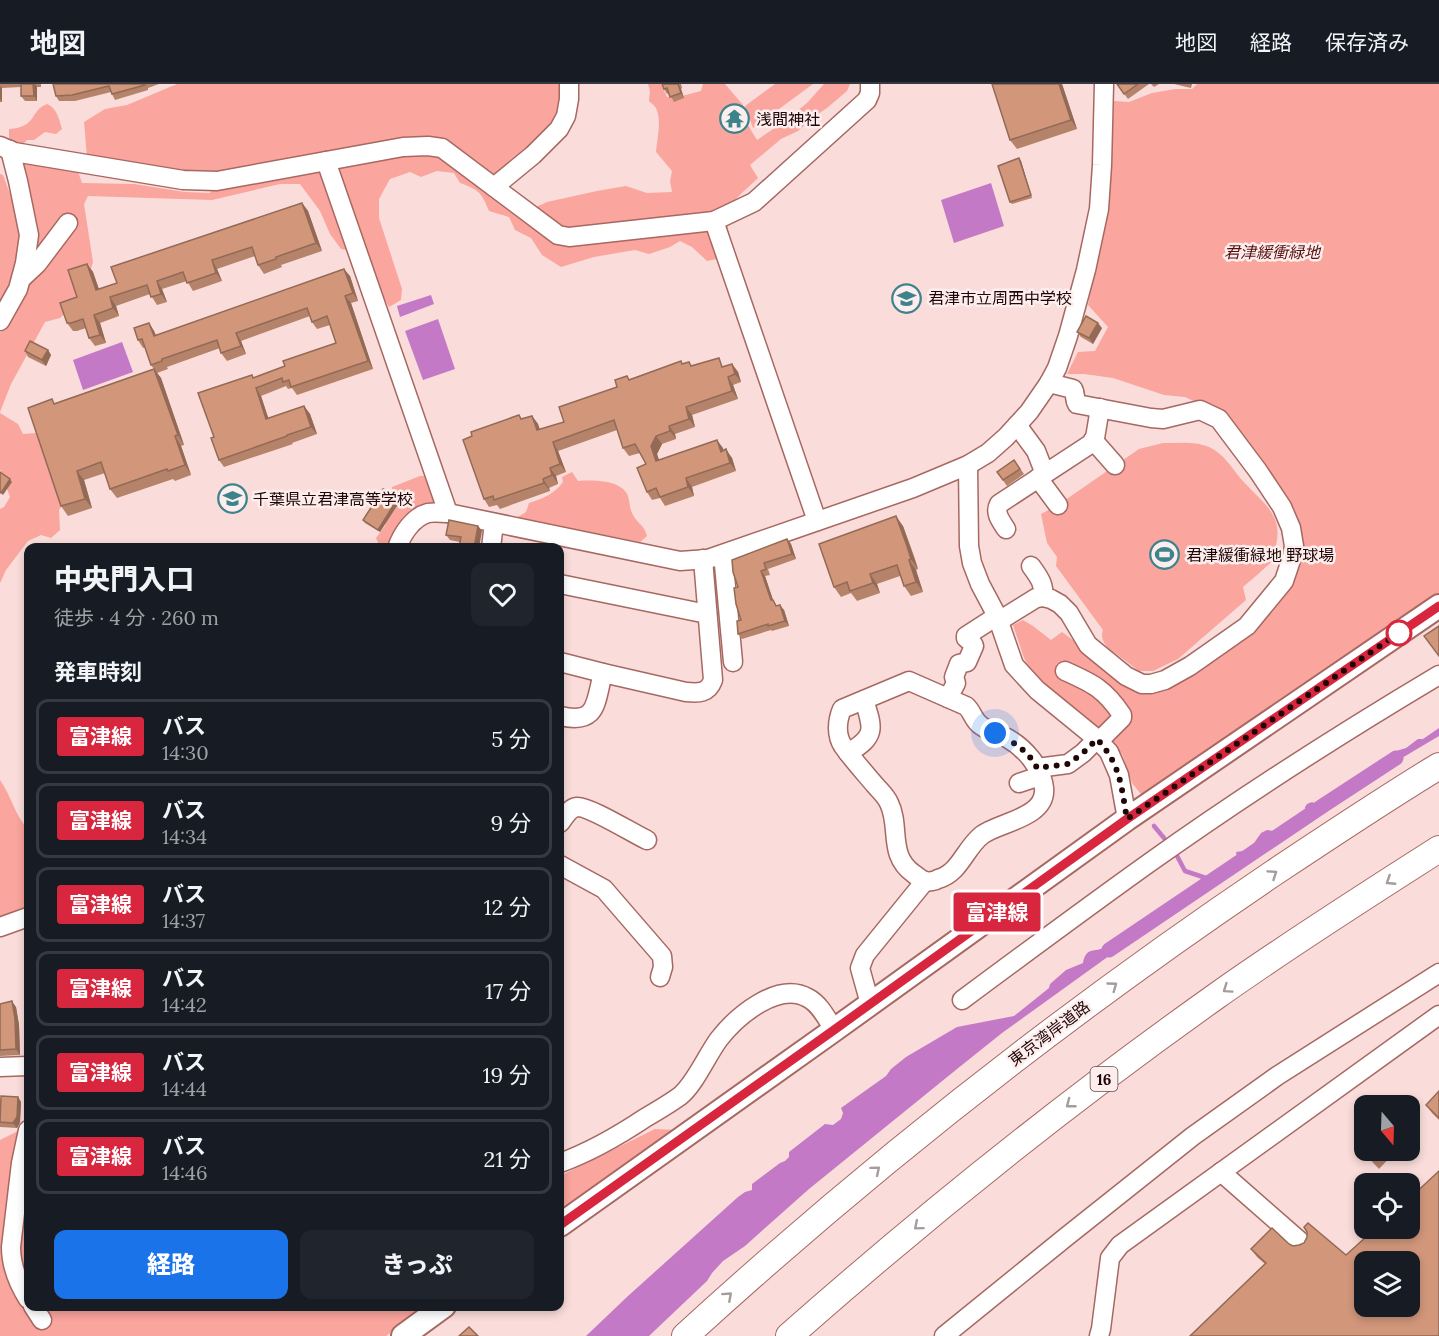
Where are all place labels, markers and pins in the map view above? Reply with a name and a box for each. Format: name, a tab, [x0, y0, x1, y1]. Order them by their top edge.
temple icon: 浅間神社	[719, 103, 751, 135]
place label: 浅間神社	[756, 109, 820, 129]
school or university icon: 君津市立周西中学校	[891, 282, 923, 314]
place label: 君津市立周西中学校	[928, 288, 1072, 308]
school or university icon: 千葉県立君津高等学校	[216, 483, 248, 515]
place label: 千葉県立君津高等学校	[253, 489, 413, 509]
sports icon: 君津緩衝緑地 野球場	[1149, 539, 1181, 571]
place label: 君津緩衝緑地 野球場	[1186, 545, 1334, 565]
unlabelled marker	[1386, 620, 1412, 646]

